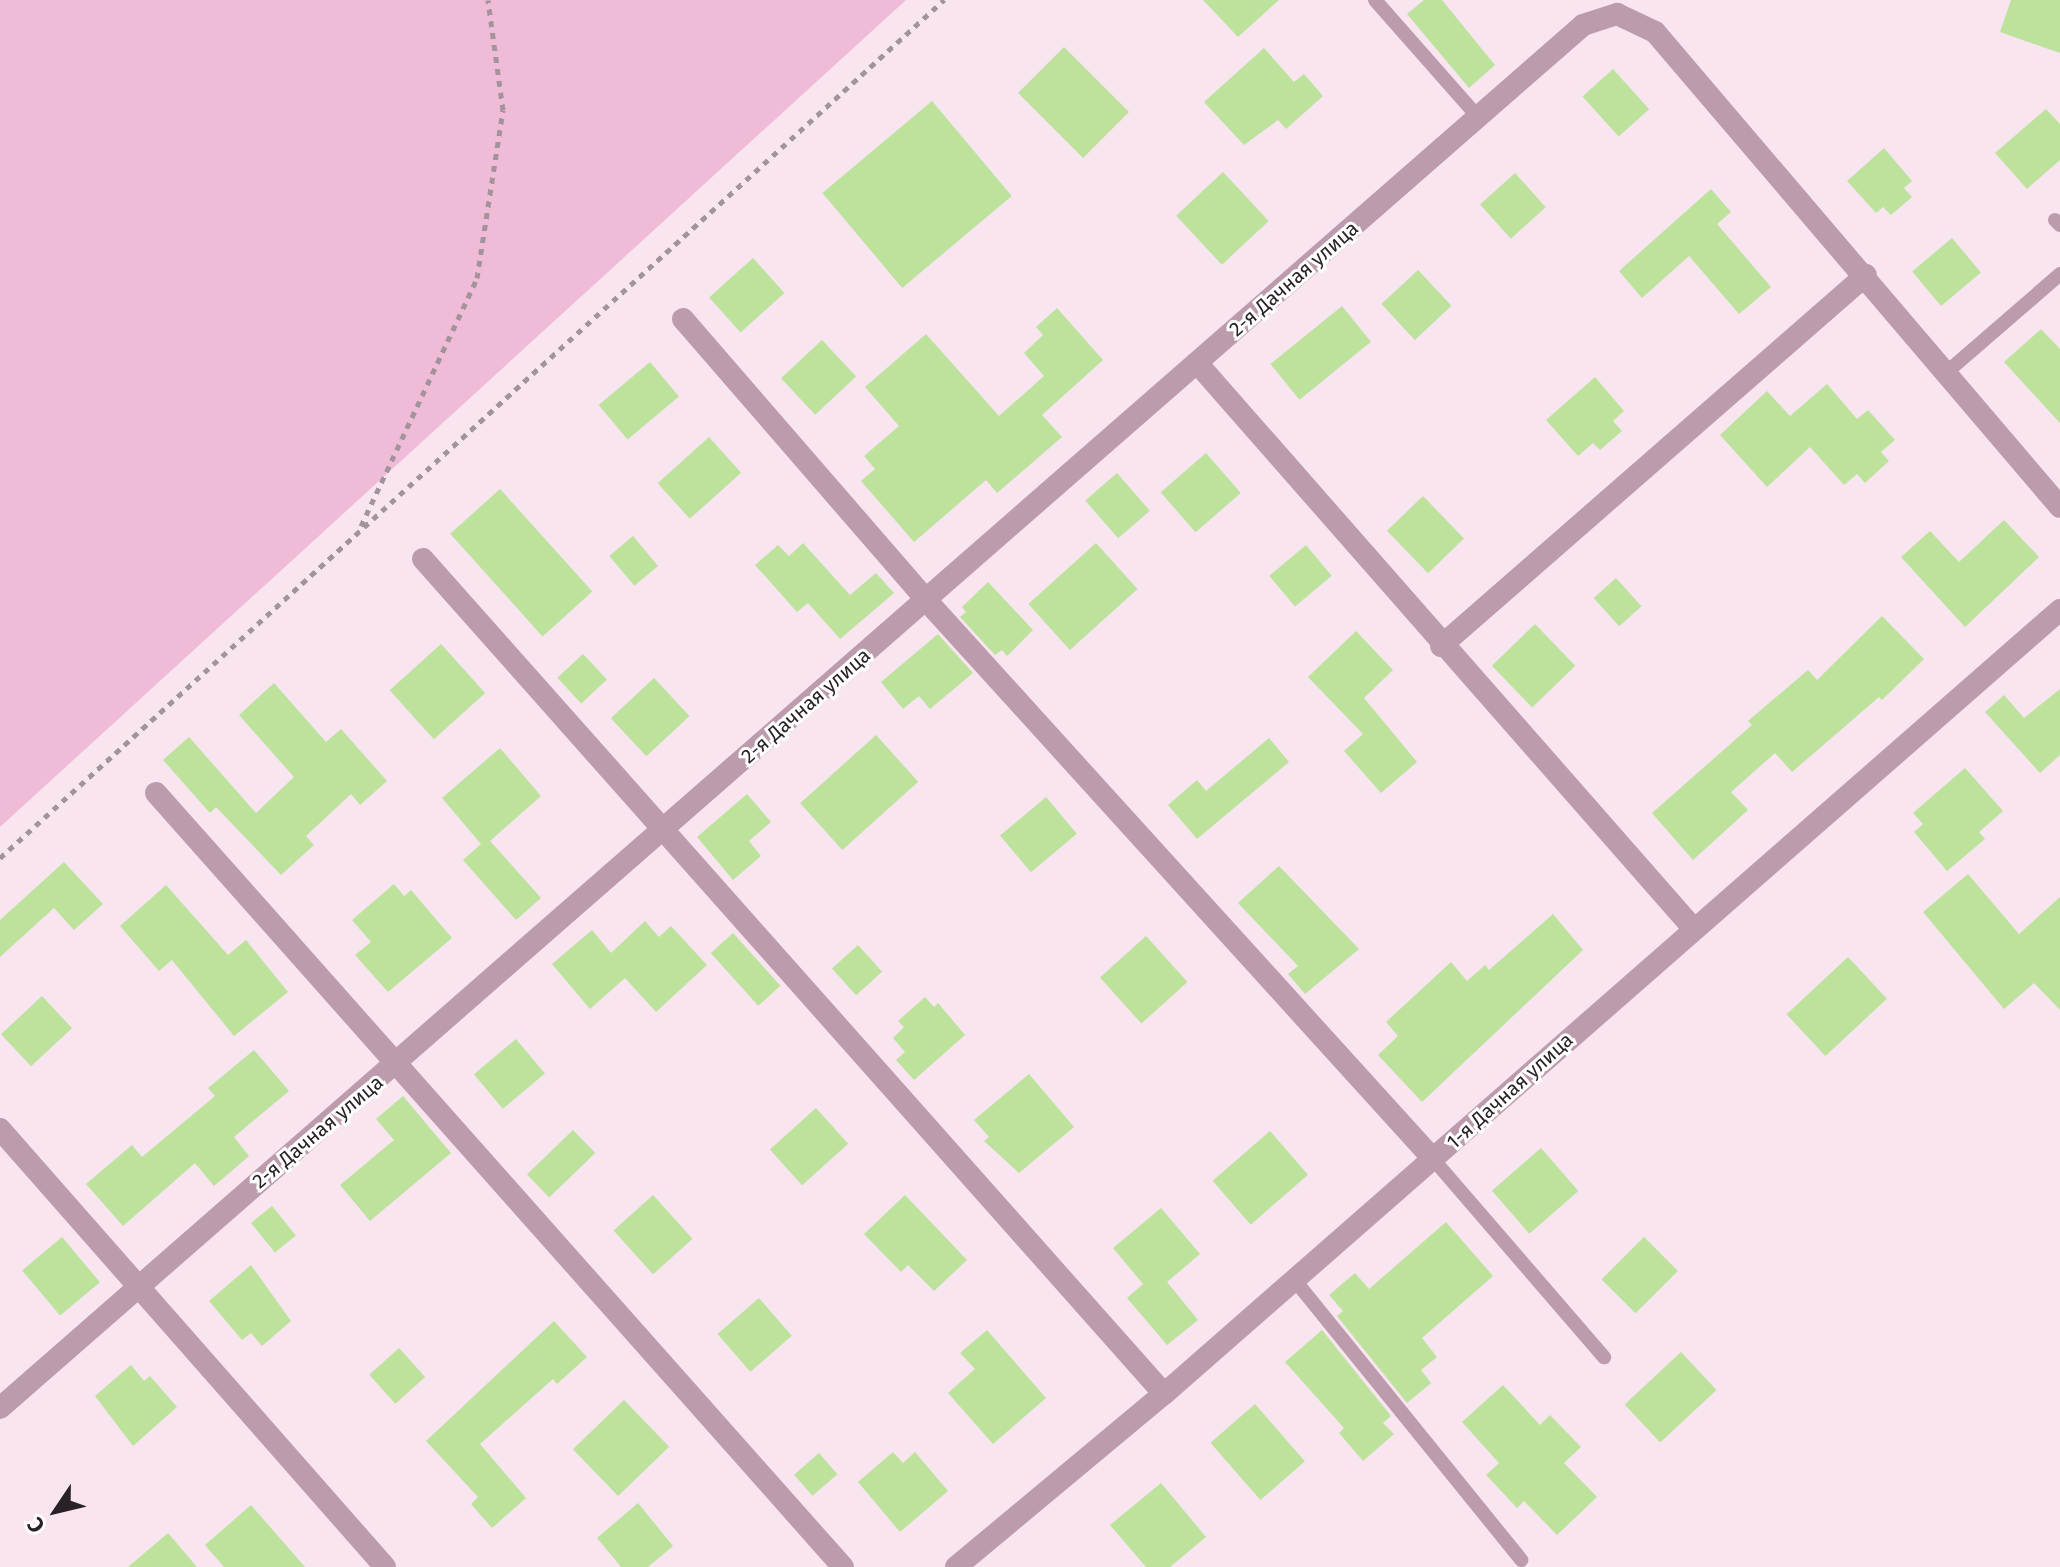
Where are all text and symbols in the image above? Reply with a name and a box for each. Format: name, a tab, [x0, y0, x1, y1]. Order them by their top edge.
street label: 2-я Дачная улица	[1225, 217, 1363, 341]
street label: 2-я Дачная улица	[737, 644, 875, 768]
street label: 1-я Дачная улица	[1442, 1028, 1578, 1154]
street label: 2-я Дачная улица	[248, 1070, 388, 1194]
north arrow	[16, 1471, 96, 1551]
text: С	[21, 1512, 51, 1538]

